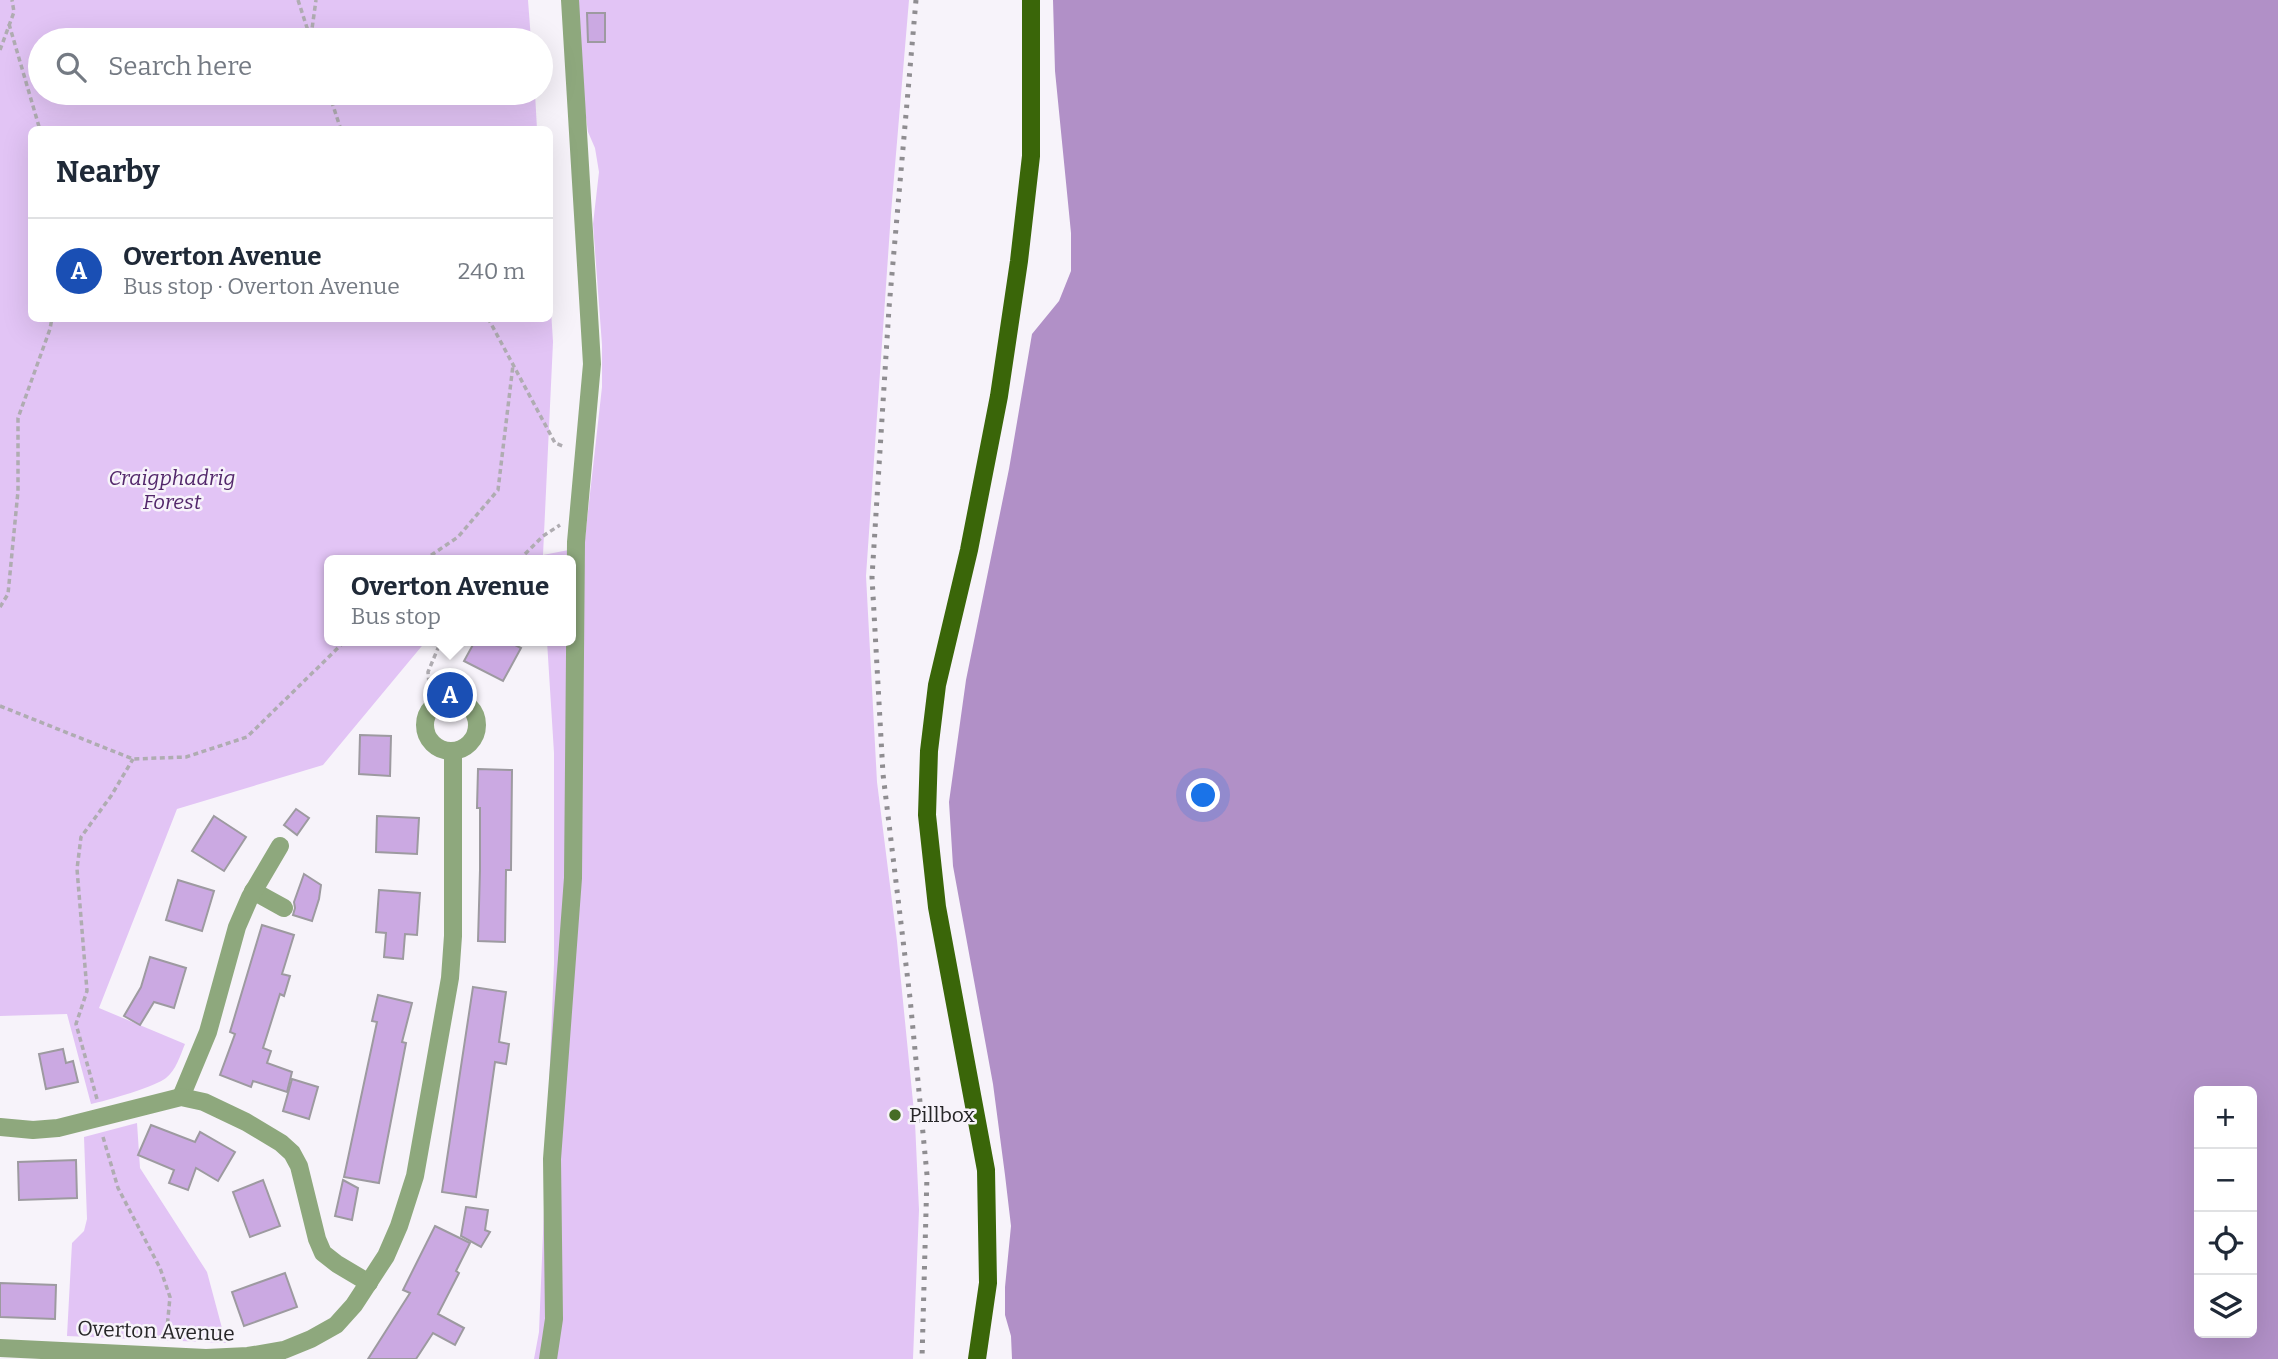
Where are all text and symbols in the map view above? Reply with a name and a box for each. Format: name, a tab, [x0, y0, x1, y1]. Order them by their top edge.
search box	[28, 28, 553, 105]
icon: search	[52, 48, 90, 86]
text: Search here	[108, 51, 252, 82]
text: Nearby	[56, 154, 160, 190]
text: Overton Avenue	[123, 241, 322, 272]
text: A	[71, 257, 87, 285]
text: 240 m	[458, 257, 525, 285]
text: Bus stop · Overton Avenue	[123, 272, 400, 300]
park label: Craigphadrig Forest	[109, 465, 235, 515]
popup	[324, 555, 576, 646]
text: Overton Avenue	[351, 571, 549, 602]
text: Bus stop	[351, 602, 441, 630]
pin: A	[427, 669, 473, 721]
your location	[1186, 778, 1220, 812]
map controls	[2194, 1086, 2257, 1338]
button: +	[2194, 1086, 2257, 1149]
place label: Pillbox	[909, 1102, 975, 1128]
marker: Pillbox	[887, 1107, 903, 1123]
button: −	[2194, 1149, 2257, 1212]
button: locate	[2194, 1212, 2257, 1275]
button: layers	[2194, 1275, 2257, 1338]
street label: Overton Avenue	[77, 1315, 235, 1347]

